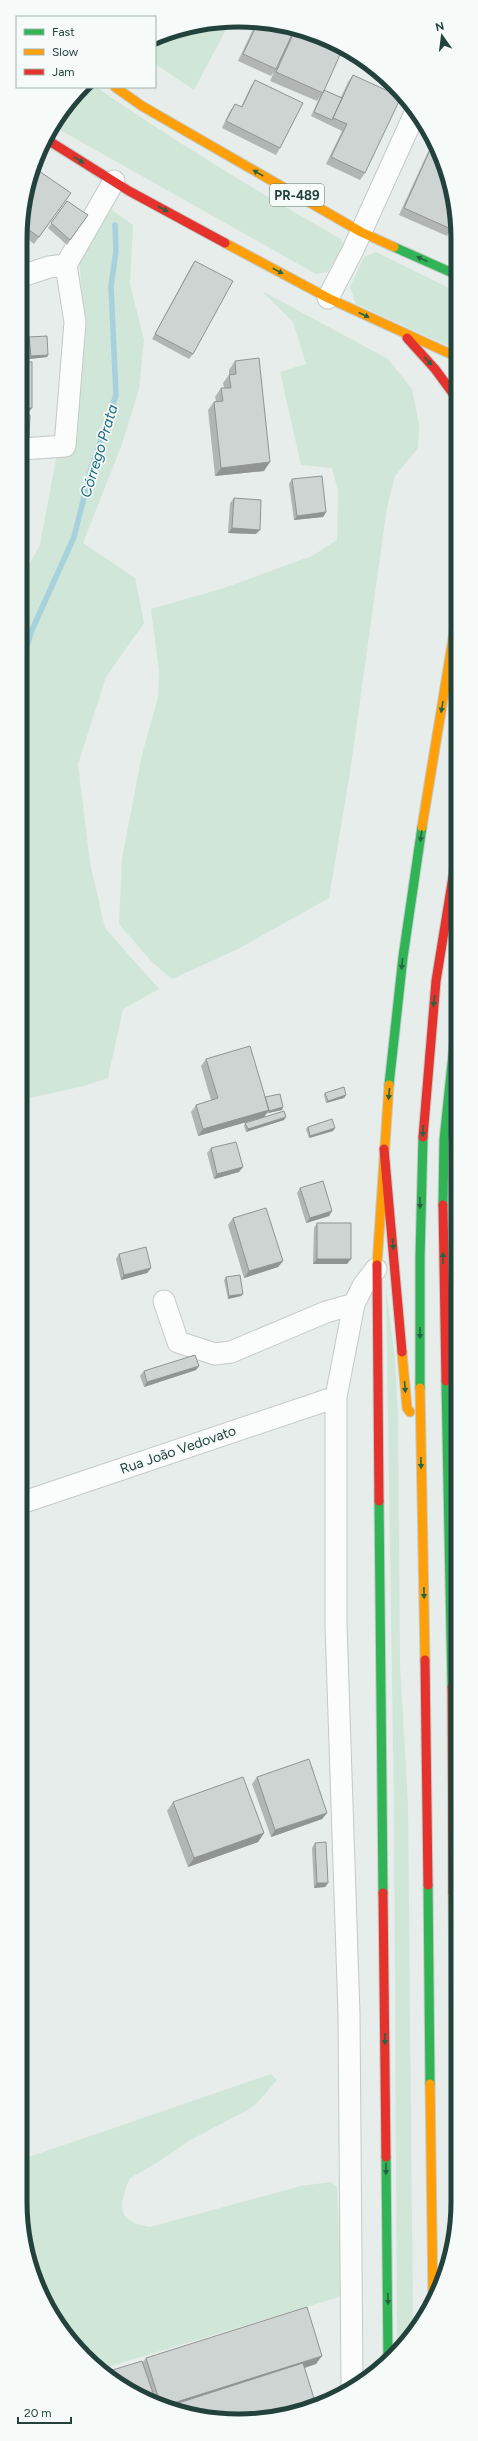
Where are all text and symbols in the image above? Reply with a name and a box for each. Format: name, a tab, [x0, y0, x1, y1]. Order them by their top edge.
legend	[16, 16, 156, 88]
north arrow	[422, 16, 462, 56]
text: N	[434, 19, 445, 34]
text: Fast	[52, 25, 75, 39]
text: Slow	[52, 45, 79, 59]
text: Jam	[52, 65, 75, 79]
one-way arrow	[74, 156, 84, 164]
one-way arrow	[252, 169, 263, 176]
road number: PR-489	[270, 184, 324, 206]
one-way arrow	[157, 206, 169, 213]
one-way arrow	[416, 256, 427, 262]
one-way arrow	[272, 268, 283, 274]
one-way arrow	[358, 312, 369, 318]
one-way arrow	[423, 357, 432, 366]
water label: Córrego Prata	[76, 402, 122, 500]
one-way arrow	[438, 701, 444, 714]
one-way arrow	[418, 830, 424, 842]
one-way arrow	[399, 958, 405, 970]
one-way arrow	[431, 995, 437, 1007]
one-way arrow	[386, 1088, 393, 1100]
one-way arrow	[419, 1125, 426, 1137]
one-way arrow	[417, 1197, 423, 1210]
one-way arrow	[389, 1238, 396, 1250]
one-way arrow	[440, 1251, 446, 1264]
one-way arrow	[417, 1327, 423, 1340]
one-way arrow	[402, 1381, 409, 1393]
street label: Rua João Vedovato	[118, 1422, 238, 1478]
one-way arrow	[418, 1457, 425, 1469]
one-way arrow	[421, 1587, 427, 1600]
one-way arrow	[382, 2033, 388, 2046]
one-way arrow	[383, 2163, 389, 2176]
one-way arrow	[385, 2293, 391, 2306]
scale bar	[18, 2399, 71, 2425]
text: 20 m	[24, 2406, 52, 2420]

